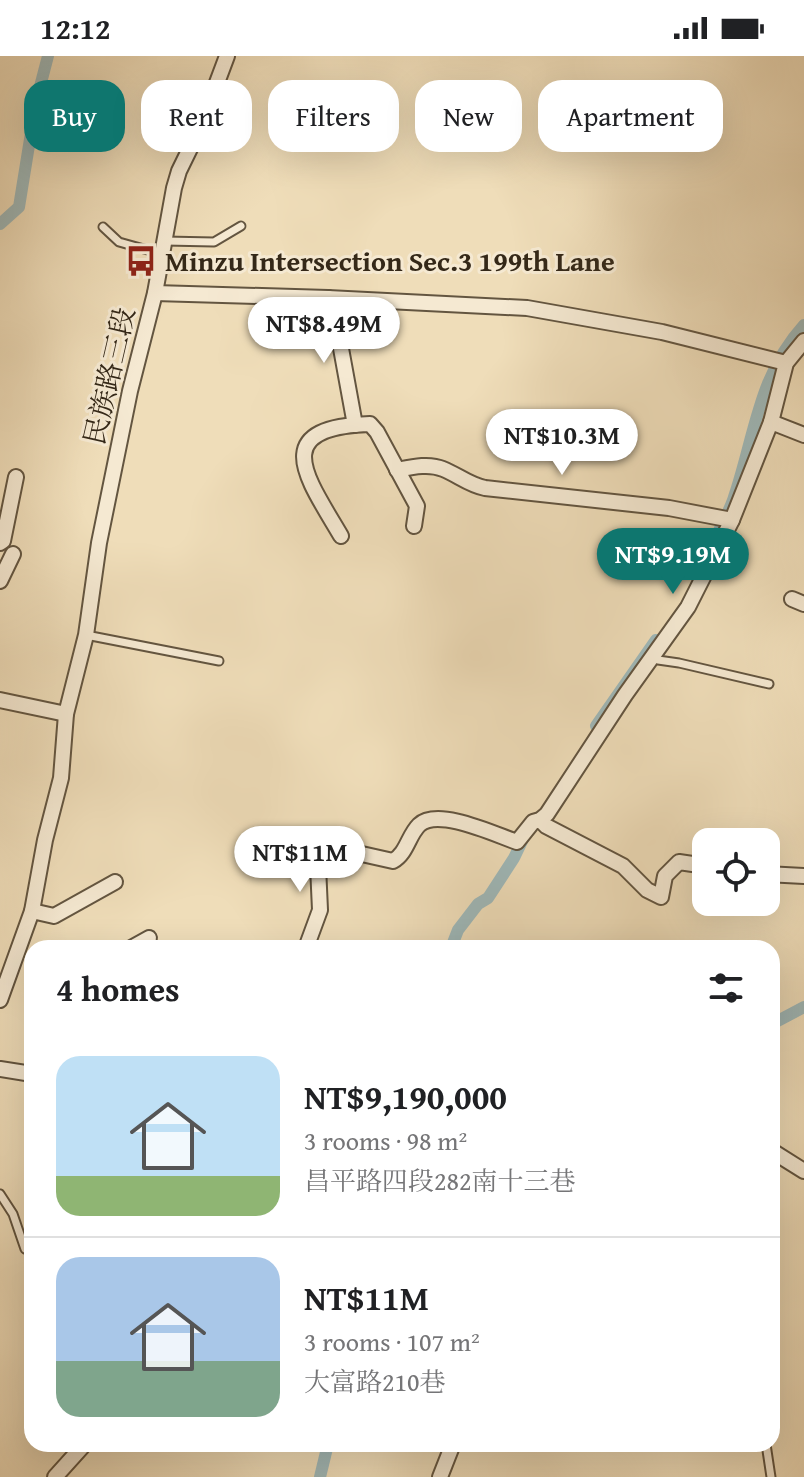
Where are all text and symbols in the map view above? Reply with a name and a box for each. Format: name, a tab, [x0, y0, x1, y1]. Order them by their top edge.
text: 12:12	[40, 6, 111, 50]
chip: Buy	[24, 80, 125, 152]
chip: Rent	[141, 80, 252, 152]
chip: Filters	[268, 80, 399, 152]
chip: New	[415, 80, 522, 152]
chip: Apartment	[538, 80, 723, 152]
place label: Minzu Intersection Sec.3 199th Lane	[165, 240, 615, 281]
bus stop icon: Minzu Intersection Sec.3 199th Lane	[124, 244, 158, 278]
pin: NT$8.49M	[241, 297, 407, 365]
street label: 民族路三段	[73, 303, 144, 449]
text: NT$8.49M	[266, 303, 382, 342]
pin: NT$10.3M	[479, 409, 645, 477]
text: NT$10.3M	[504, 415, 620, 454]
pin: NT$9.19M	[590, 528, 756, 596]
text: NT$9.19M	[615, 534, 731, 573]
pin: NT$11M	[235, 826, 365, 894]
map controls	[692, 828, 780, 916]
button: locate	[692, 828, 780, 916]
text: NT$11M	[252, 832, 348, 871]
text: 4 homes	[56, 964, 180, 1013]
icon: filters	[704, 966, 748, 1010]
text: NT$9,190,000	[304, 1072, 507, 1121]
icon: home	[120, 1088, 216, 1184]
text: 3 rooms · 98 m²	[304, 1121, 467, 1160]
text: 昌平路四段282南十三巷	[304, 1161, 576, 1200]
text: NT$11M	[304, 1273, 429, 1322]
icon: home	[120, 1289, 216, 1385]
text: 3 rooms · 107 m²	[304, 1322, 480, 1361]
text: 大富路210巷	[304, 1362, 446, 1401]

